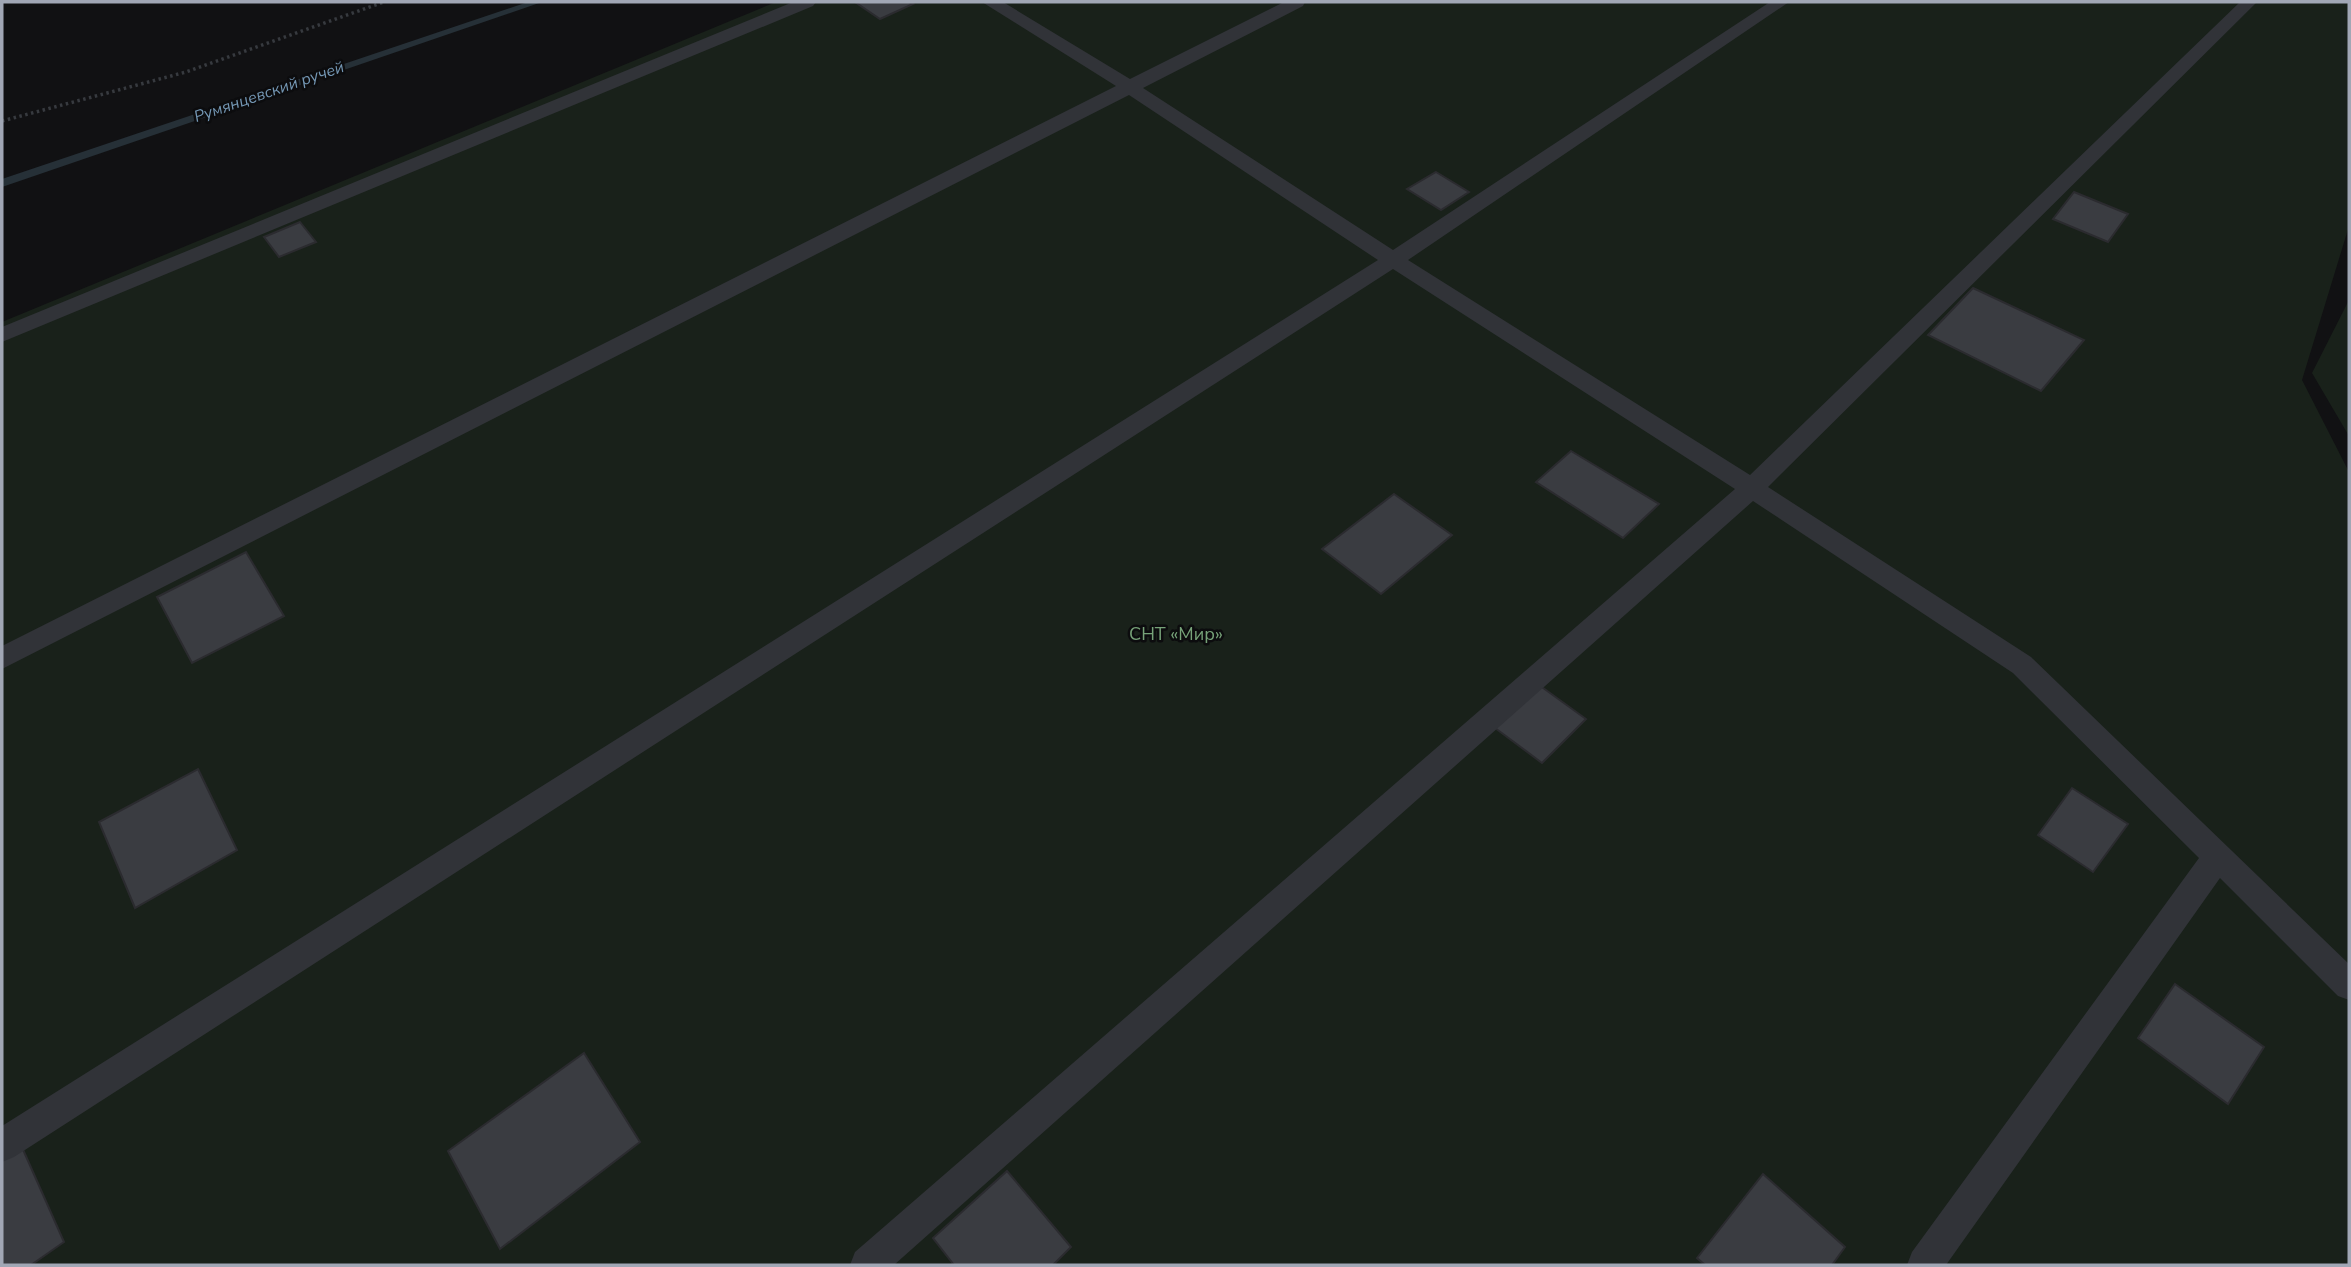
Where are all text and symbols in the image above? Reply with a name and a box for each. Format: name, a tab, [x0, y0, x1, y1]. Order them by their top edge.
water label: Румянцевский ручей	[191, 56, 347, 128]
park label: СНТ «Мир»	[1129, 622, 1223, 646]

